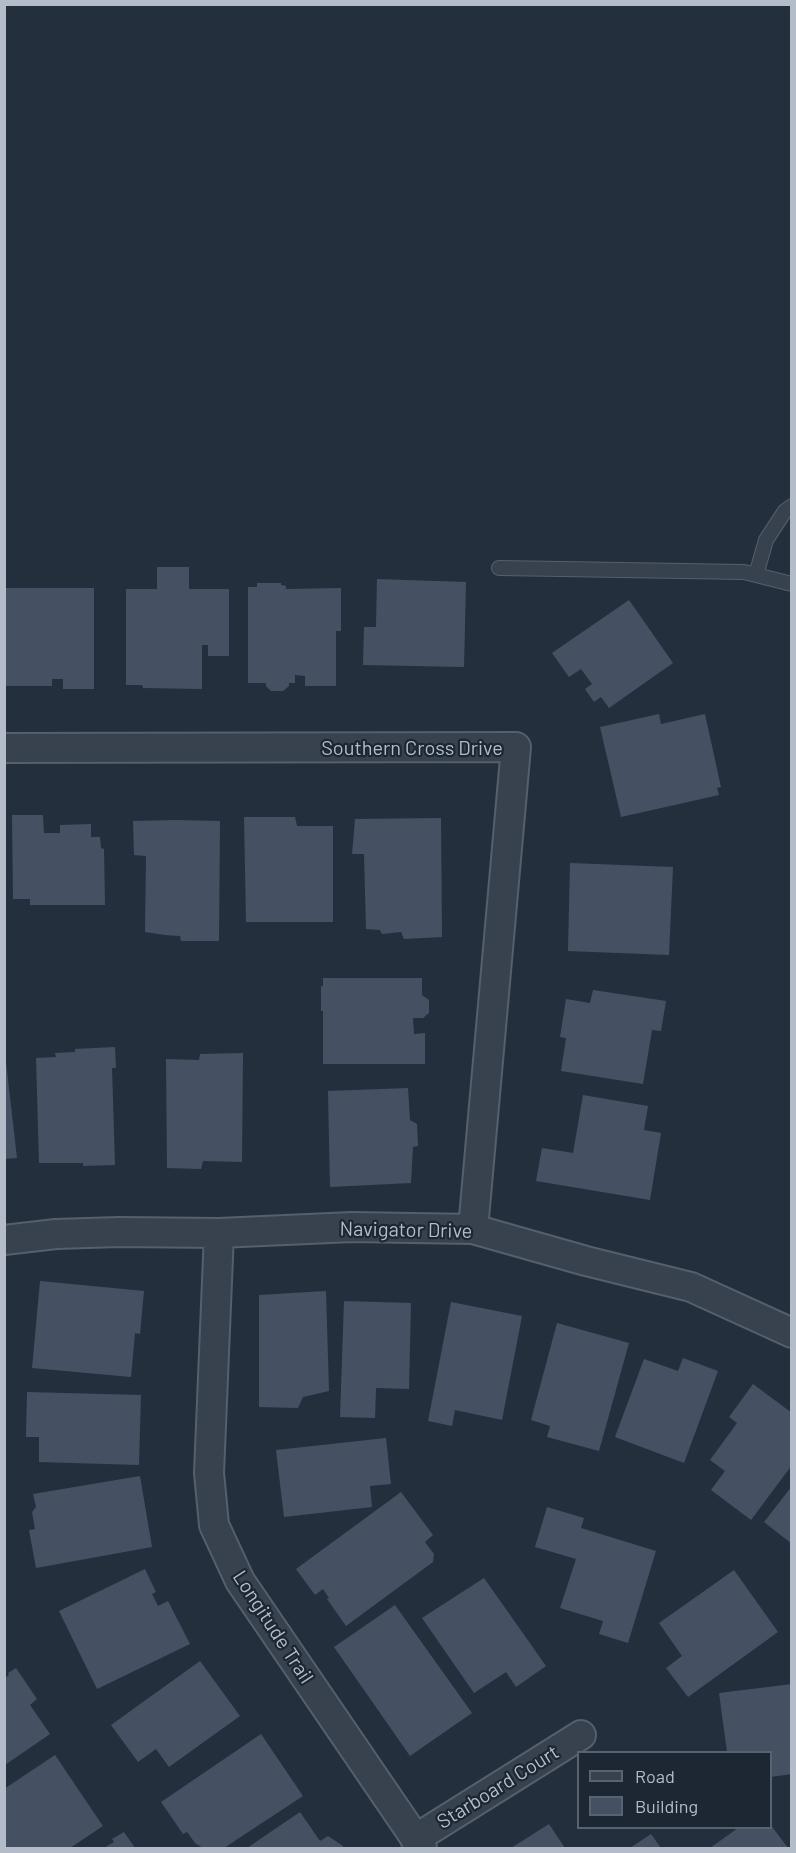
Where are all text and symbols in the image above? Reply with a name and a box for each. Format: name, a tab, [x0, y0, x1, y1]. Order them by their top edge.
street label: Southern Cross Drive	[321, 736, 503, 760]
street label: Navigator Drive	[339, 1217, 473, 1243]
street label: Longitude Trail	[228, 1566, 318, 1688]
street label: Starboard Court	[433, 1740, 563, 1834]
legend	[577, 1751, 772, 1829]
text: Road	[635, 1765, 675, 1787]
text: Building	[635, 1795, 698, 1817]

